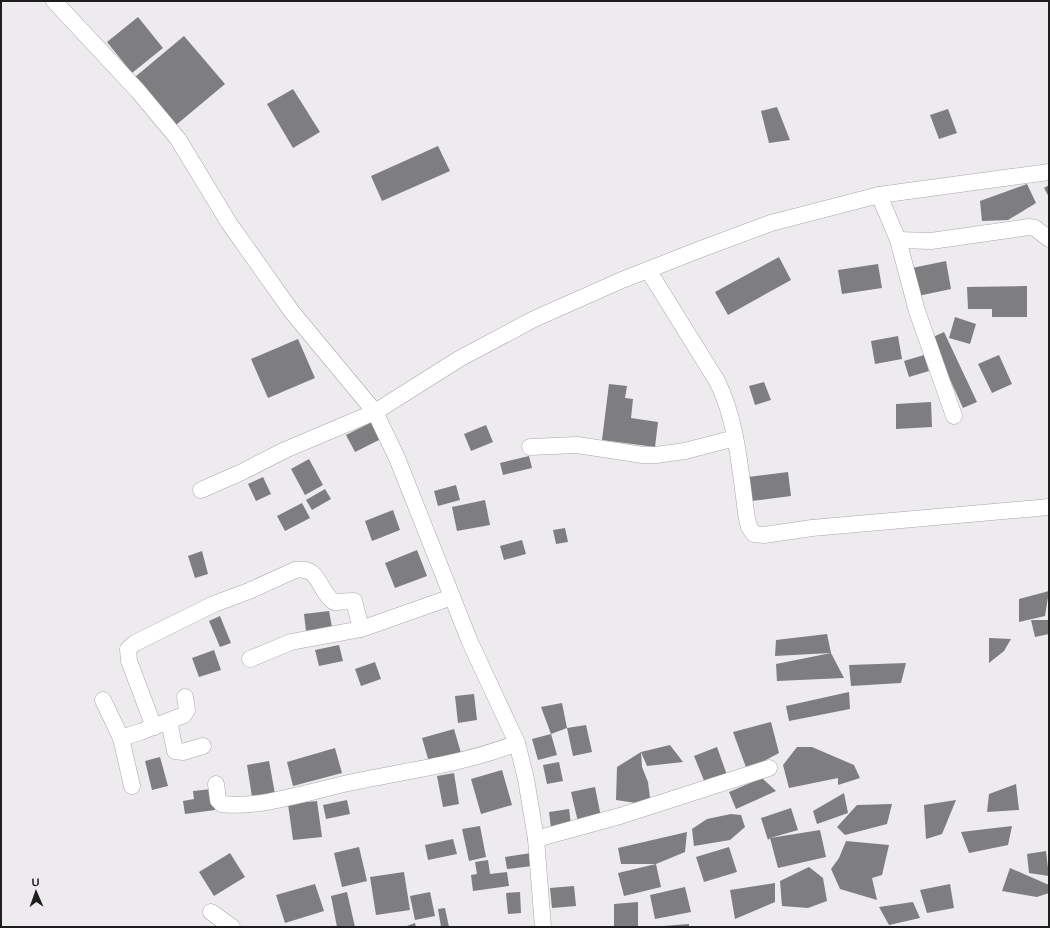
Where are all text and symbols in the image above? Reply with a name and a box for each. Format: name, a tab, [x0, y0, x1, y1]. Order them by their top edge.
north arrow	[16, 872, 56, 912]
text: U	[31, 876, 40, 888]

